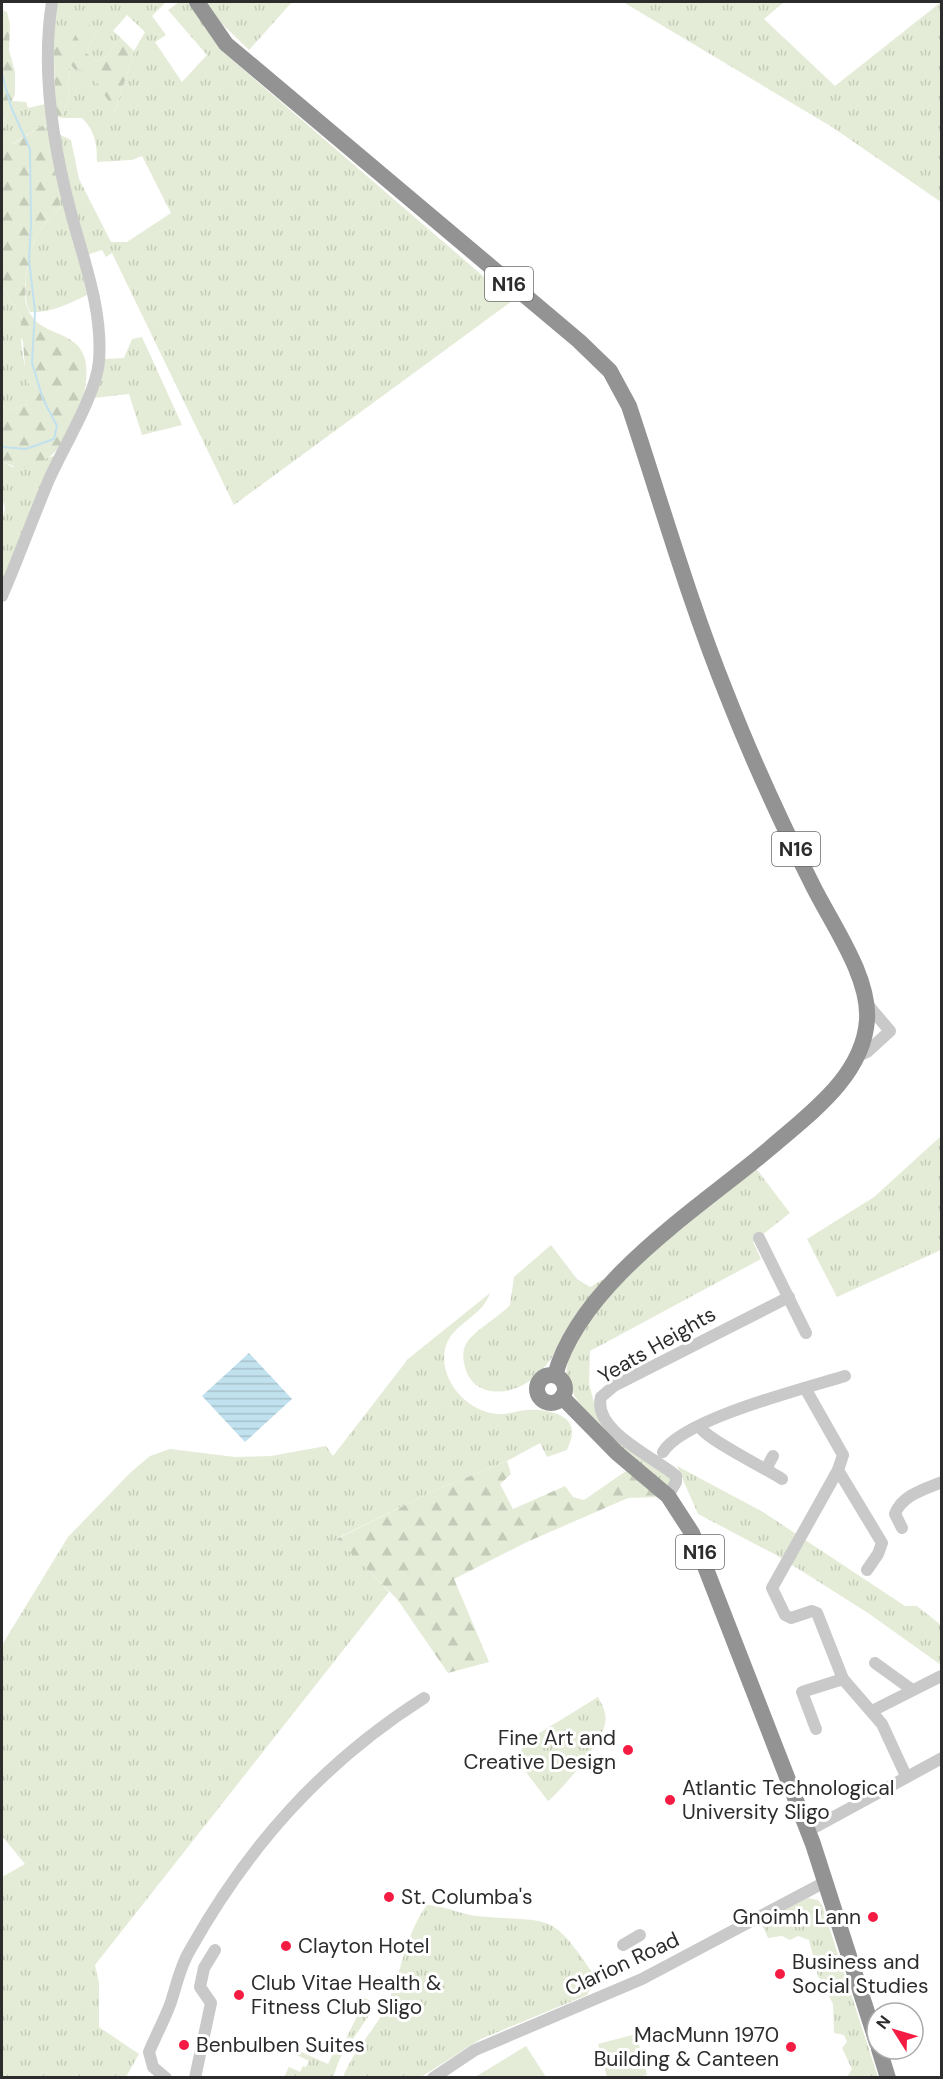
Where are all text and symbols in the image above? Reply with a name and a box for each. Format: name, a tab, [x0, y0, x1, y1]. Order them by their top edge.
road number: N16	[485, 267, 533, 301]
road number: N16	[772, 832, 820, 866]
street label: Yeats Heights	[593, 1300, 721, 1390]
road number: N16	[676, 1535, 724, 1569]
place label: Fine Art and Creative Design	[463, 1724, 616, 1776]
marker: Fine Art and Creative Design	[621, 1743, 635, 1757]
place label: Atlantic Technological University Sligo	[682, 1774, 894, 1826]
marker: Atlantic Technological University Sligo	[663, 1793, 677, 1807]
place label: St. Columba's	[401, 1883, 533, 1911]
marker: St. Columba's	[382, 1890, 396, 1904]
place label: Gnoimh Lann	[733, 1903, 861, 1931]
marker: Gnoimh Lann	[866, 1910, 880, 1924]
street label: Clarion Road	[560, 1925, 684, 2003]
place label: Clayton Hotel	[298, 1932, 429, 1960]
marker: Clayton Hotel	[279, 1939, 293, 1953]
place label: Business and Social Studies	[792, 1948, 929, 2000]
marker: Business and Social Studies	[773, 1967, 787, 1981]
place label: Club Vitae Health & Fitness Club Sligo	[251, 1969, 441, 2021]
marker: Club Vitae Health & Fitness Club Sligo	[232, 1988, 246, 2002]
north arrow	[865, 2001, 925, 2061]
text: N	[872, 2011, 895, 2033]
place label: MacMunn 1970 Building & Canteen	[594, 2021, 779, 2073]
place label: Benbulben Suites	[196, 2031, 365, 2059]
marker: Benbulben Suites	[177, 2038, 191, 2052]
marker: MacMunn 1970 Building & Canteen	[784, 2040, 798, 2054]

